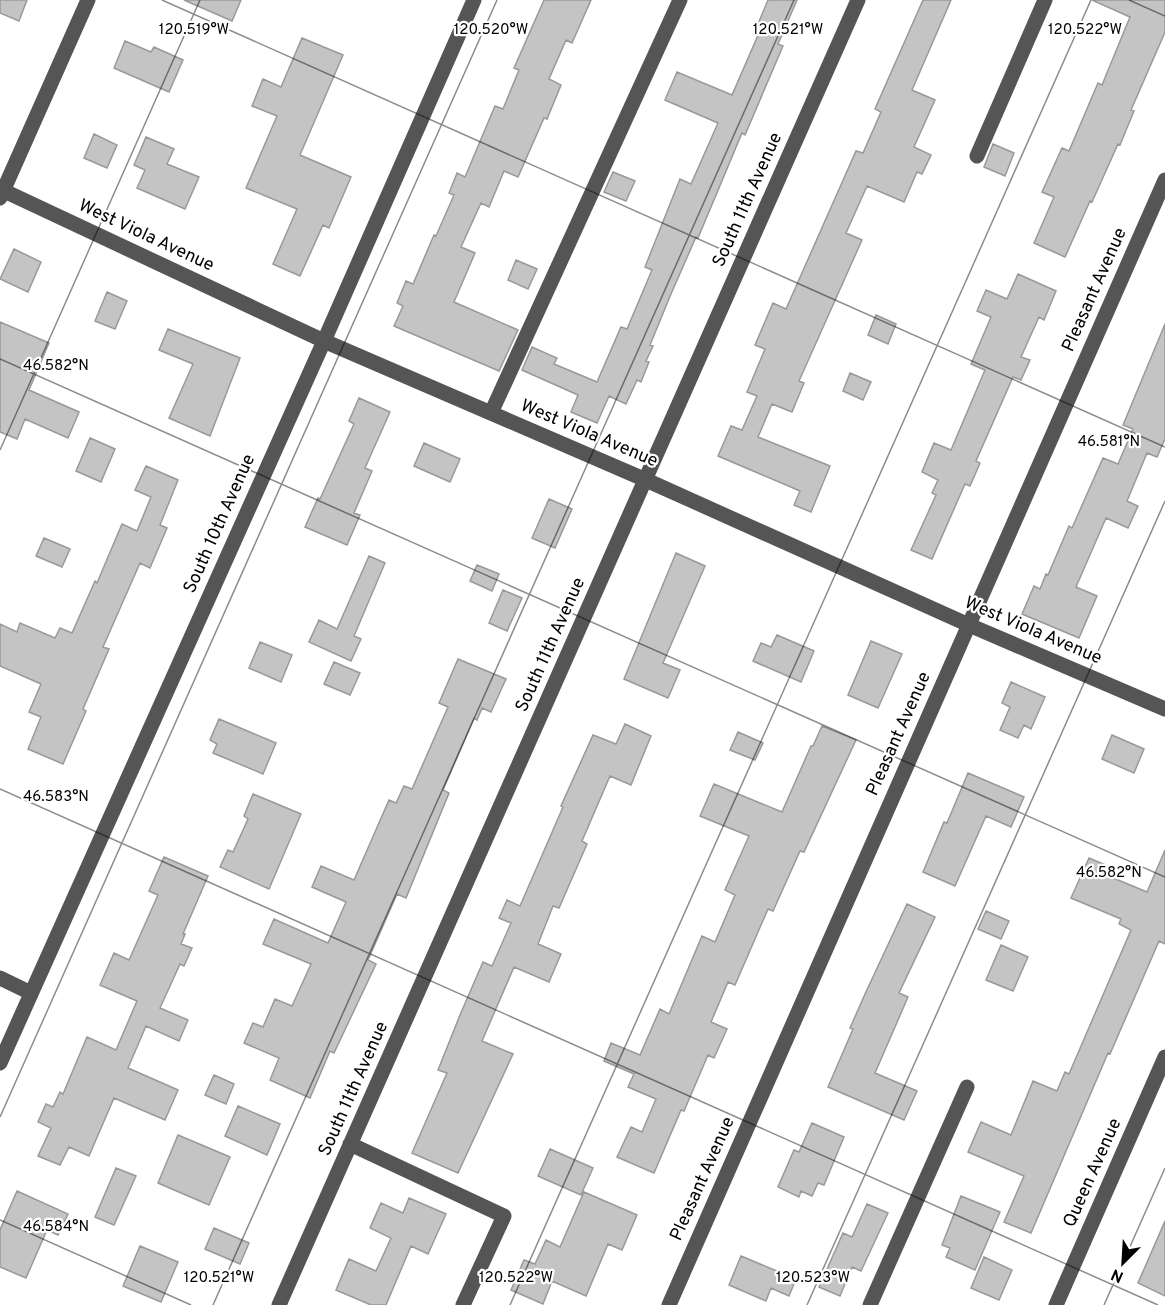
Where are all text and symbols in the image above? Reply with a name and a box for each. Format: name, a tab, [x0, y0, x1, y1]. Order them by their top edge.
text: 120.519°W	[159, 21, 229, 40]
text: 120.520°W	[454, 21, 528, 40]
text: 120.521°W	[753, 21, 823, 40]
text: 120.522°W	[1048, 21, 1122, 40]
street label: South 11th Avenue	[708, 129, 788, 271]
street label: West Viola Avenue	[74, 195, 218, 277]
street label: Pleasant Avenue	[1057, 224, 1133, 356]
text: 46.582°N	[23, 357, 89, 376]
street label: West Viola Avenue	[517, 395, 661, 473]
text: 46.581°N	[1078, 433, 1140, 452]
street label: South 10th Avenue	[179, 451, 261, 597]
street label: South 11th Avenue	[511, 574, 591, 716]
street label: West Viola Avenue	[961, 592, 1105, 670]
street label: Pleasant Avenue	[861, 668, 937, 800]
text: 46.583°N	[23, 788, 89, 807]
text: 46.582°N	[1076, 864, 1142, 883]
street label: South 11th Avenue	[314, 1018, 394, 1160]
street label: Pleasant Avenue	[665, 1113, 741, 1245]
street label: Queen Avenue	[1059, 1115, 1127, 1231]
text: 46.584°N	[23, 1218, 89, 1237]
north arrow	[1093, 1233, 1153, 1293]
text: N	[1108, 1263, 1127, 1286]
text: 120.521°W	[184, 1269, 254, 1288]
text: 120.522°W	[479, 1269, 553, 1288]
text: 120.523°W	[776, 1269, 850, 1288]

